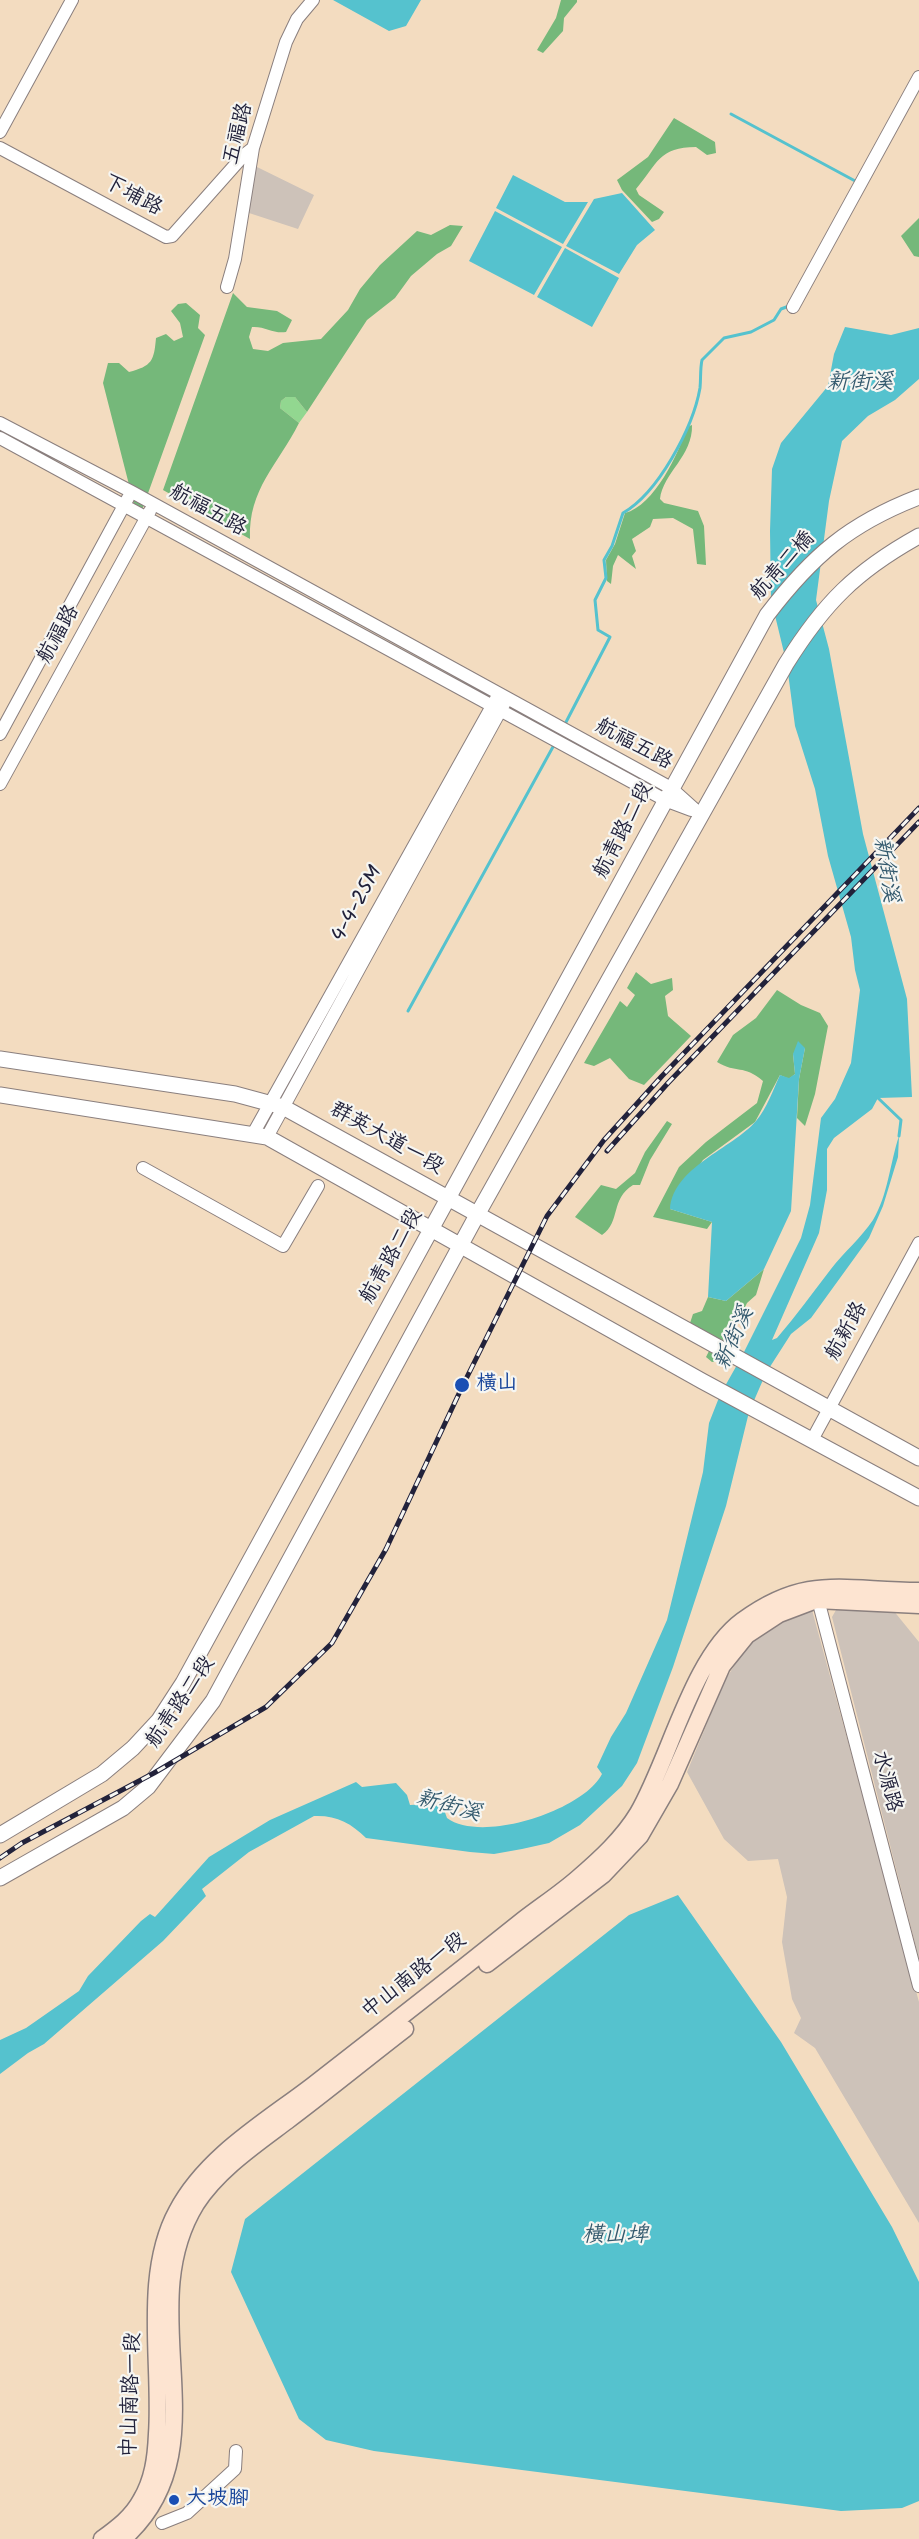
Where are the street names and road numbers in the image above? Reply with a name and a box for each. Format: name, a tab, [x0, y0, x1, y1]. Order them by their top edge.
street label: 五福路	[220, 100, 260, 168]
street label: 下埔路	[98, 171, 166, 223]
street label: 航福五路	[164, 481, 250, 543]
street label: 航青二橋	[747, 527, 821, 607]
street label: 航福路	[34, 601, 86, 669]
street label: 航福五路	[590, 715, 676, 777]
street label: 航青路二段	[590, 779, 660, 883]
street label: 4-4-25M	[328, 863, 390, 947]
street label: 群英大道一段	[325, 1098, 447, 1182]
street label: 航青路二段	[357, 1205, 429, 1309]
street label: 航新路	[822, 1298, 874, 1366]
street label: 航青路二段	[142, 1652, 222, 1754]
street label: 水源路	[865, 1748, 905, 1816]
street label: 中山南路一段	[358, 1928, 472, 2026]
street label: 中山南路一段	[118, 2332, 148, 2458]

